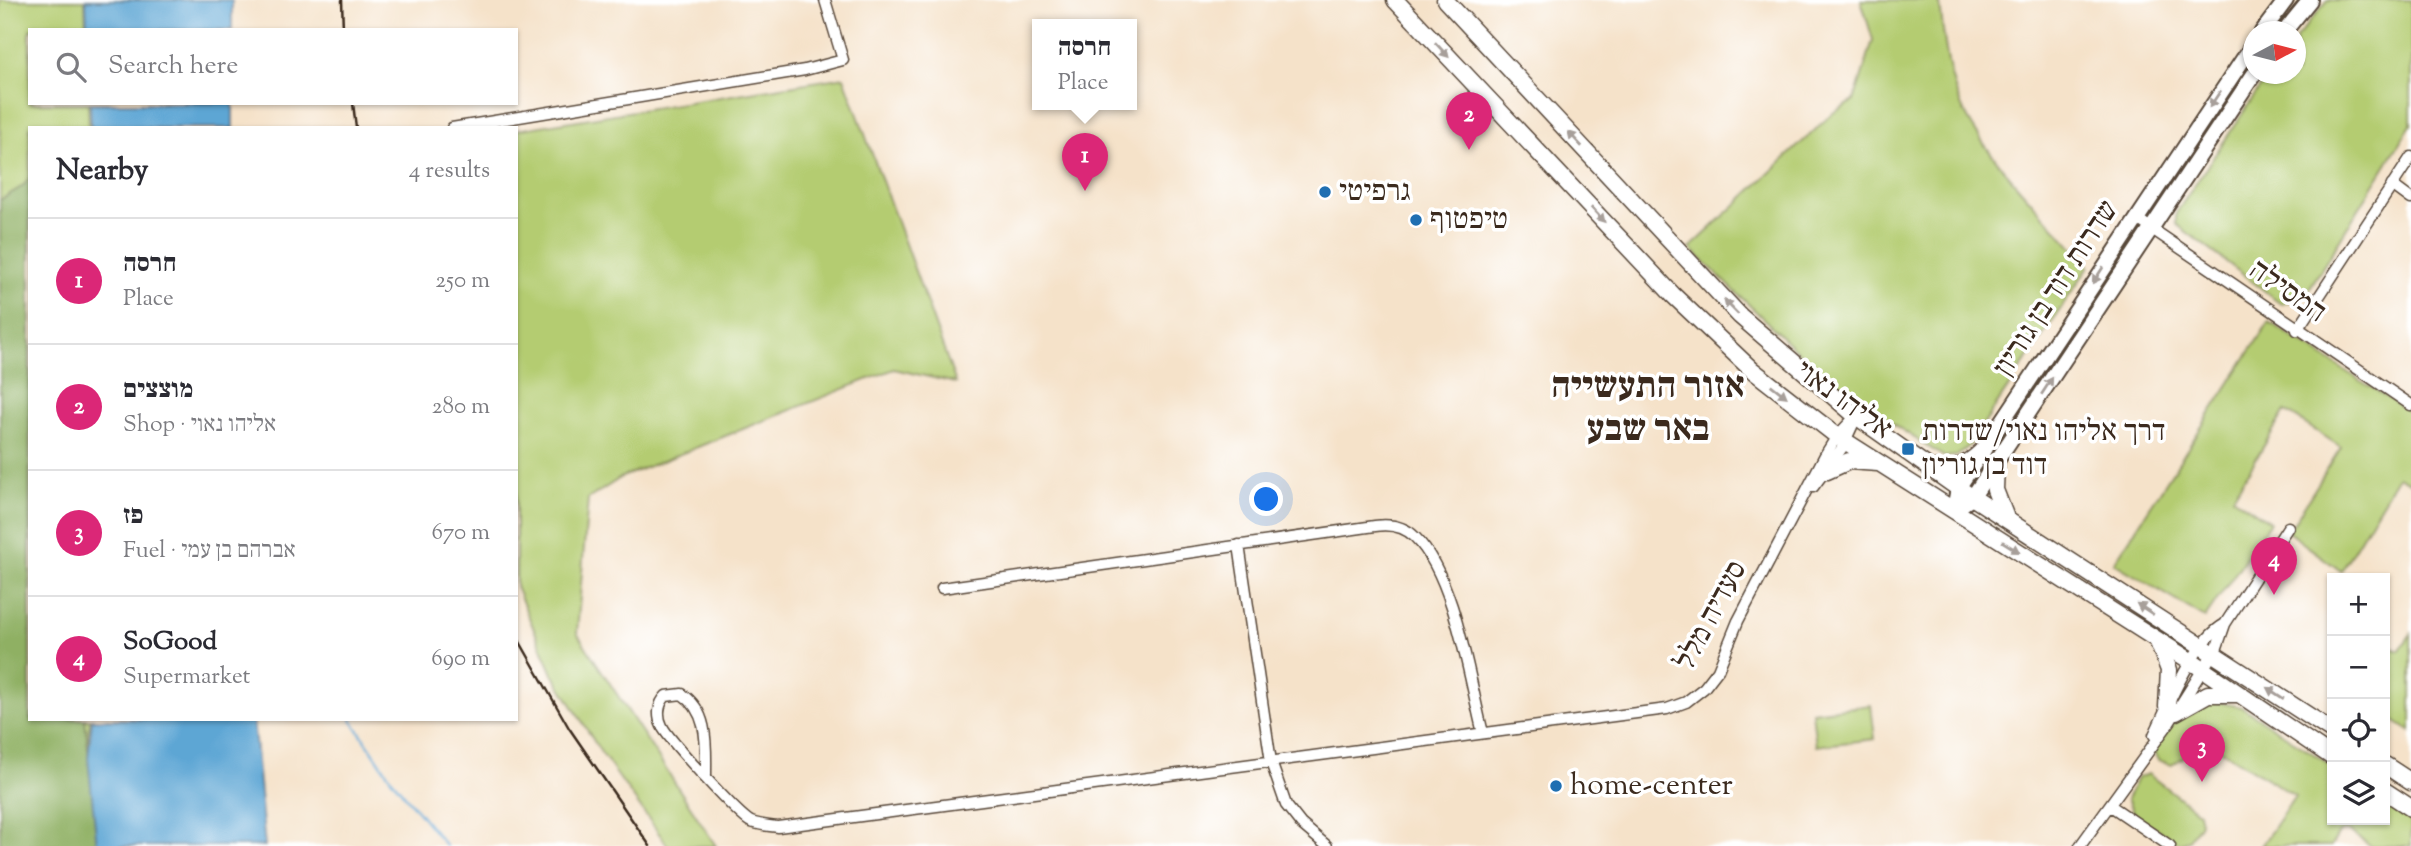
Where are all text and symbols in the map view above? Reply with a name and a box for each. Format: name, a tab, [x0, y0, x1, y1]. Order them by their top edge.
popup	[1032, 19, 1137, 110]
north arrow	[2243, 21, 2306, 84]
search box	[28, 28, 518, 105]
text: חרסה	[1058, 30, 1111, 67]
one-way arrow	[1434, 41, 1451, 58]
icon: search	[52, 48, 90, 86]
text: Search here	[108, 48, 238, 85]
text: Place	[1058, 67, 1108, 100]
one-way arrow	[2209, 90, 2222, 109]
pin: 2	[1446, 92, 1492, 150]
one-way arrow	[1567, 131, 1584, 148]
pin: 1	[1062, 133, 1108, 191]
text: Nearby	[56, 150, 148, 193]
text: 4 results	[409, 155, 490, 188]
place label: גרפיטי	[1339, 171, 1411, 214]
marker: גרפיטי	[1317, 184, 1333, 200]
street label: שדרות דוד בן גוריון	[1984, 192, 2130, 386]
place label: טיפטוף	[1430, 199, 1508, 242]
one-way arrow	[1590, 206, 1606, 223]
marker: טיפטוף	[1408, 212, 1424, 228]
text: חרסה	[123, 246, 177, 283]
street label: המסילה	[2239, 250, 2335, 334]
text: 1	[75, 265, 83, 298]
text: 250 m	[435, 265, 490, 298]
one-way arrow	[2092, 266, 2105, 285]
text: Place	[123, 283, 174, 316]
one-way arrow	[1724, 299, 1740, 316]
street label: אליהו נאוי	[1785, 351, 1901, 451]
district label: אזור התעשייה באר שבע	[1551, 361, 1745, 458]
text: מוצצים	[123, 372, 193, 409]
one-way arrow	[2040, 377, 2054, 395]
one-way arrow	[1769, 383, 1787, 398]
text: 2	[74, 391, 84, 424]
text: 280 m	[432, 391, 490, 424]
text: Shop · אליהו נאוי	[123, 409, 276, 442]
place label: דרך אליהו נאוי/שדרות דוד בן גוריון	[1922, 411, 2166, 488]
marker: דרך אליהו נאוי/שדרות דוד בן גוריון	[1900, 441, 1916, 457]
your location	[1249, 482, 1283, 516]
text: פז	[123, 498, 143, 535]
text: 3	[74, 517, 84, 550]
text: 670 m	[431, 517, 490, 550]
text: Fuel · אברהם בן עמי	[123, 535, 296, 568]
pin: 4	[2251, 537, 2297, 595]
one-way arrow	[2002, 540, 2021, 553]
street label: סעדיה מלל	[1665, 553, 1759, 679]
map controls	[2327, 573, 2390, 825]
button: +	[2327, 573, 2390, 636]
one-way arrow	[2136, 602, 2154, 616]
text: SoGood	[123, 624, 217, 661]
button: −	[2327, 636, 2390, 699]
text: 4	[73, 643, 85, 676]
text: 690 m	[431, 643, 490, 676]
text: Supermarket	[123, 661, 250, 694]
one-way arrow	[2265, 687, 2285, 700]
button: locate	[2327, 699, 2390, 762]
pin: 3	[2179, 724, 2225, 782]
button: layers	[2327, 762, 2390, 825]
place label: home-center	[1570, 765, 1733, 808]
marker: home-center	[1548, 778, 1564, 794]

